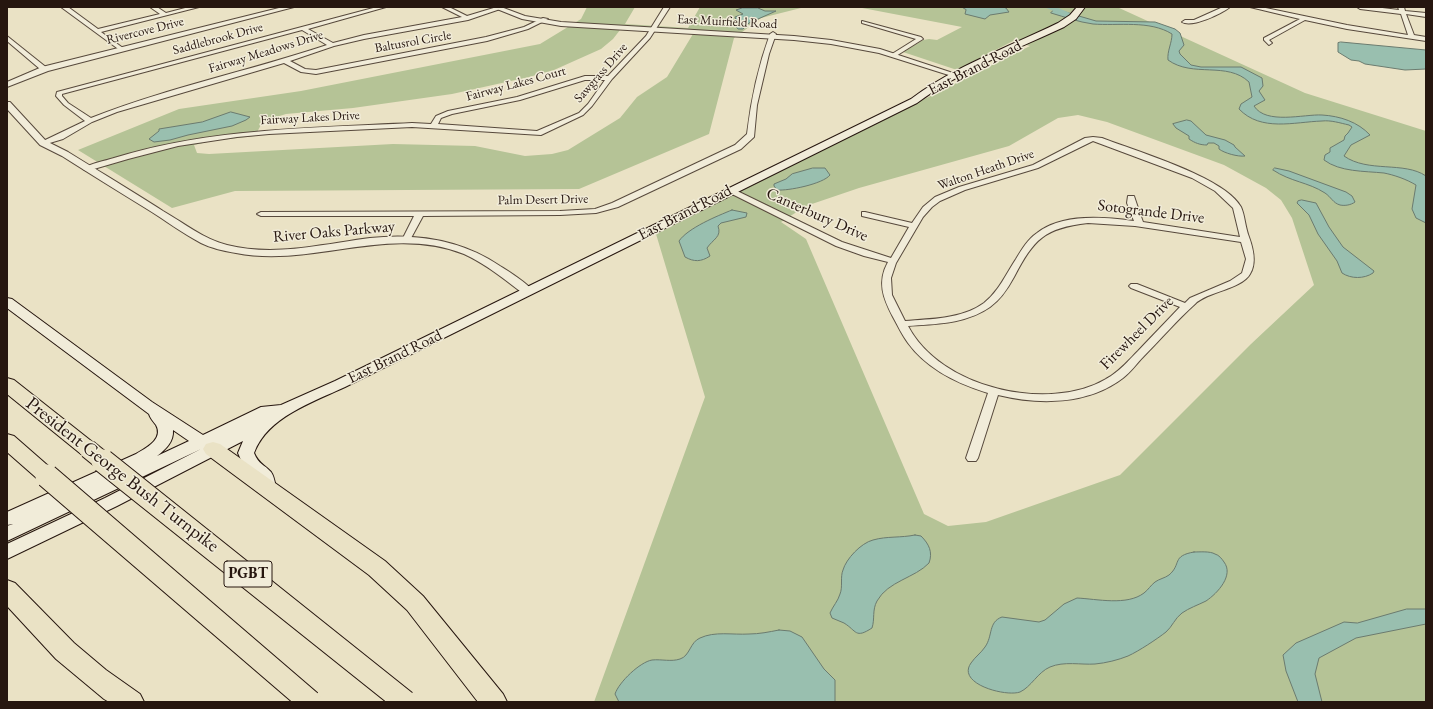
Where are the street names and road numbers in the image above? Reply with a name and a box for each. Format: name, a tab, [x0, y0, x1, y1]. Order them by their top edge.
street label: East Muirfield Road	[676, 12, 778, 32]
street label: Rivercove Drive	[105, 14, 185, 48]
street label: Saddlebrook Drive	[171, 19, 265, 59]
street label: Fairway Meadows Drive	[207, 27, 325, 77]
street label: Baltusrol Circle	[373, 28, 453, 56]
street label: East Brand Road	[925, 36, 1025, 100]
street label: Sawgrass Drive	[571, 40, 631, 106]
street label: Fairway Lakes Court	[464, 63, 568, 105]
street label: Fairway Lakes Drive	[260, 108, 360, 128]
street label: Walton Heath Drive	[936, 146, 1036, 194]
street label: East Brand Road	[635, 181, 735, 245]
street label: Canterbury Drive	[763, 184, 871, 246]
street label: Palm Desert Drive	[498, 191, 588, 209]
street label: Sotogrande Drive	[1097, 196, 1205, 228]
street label: River Oaks Parkway	[272, 217, 396, 247]
street label: Firewheel Drive	[1096, 292, 1178, 374]
street label: East Brand Road	[345, 326, 445, 388]
street label: President George Bush Turnpike	[21, 392, 223, 558]
road number: PGBT	[224, 561, 272, 587]

